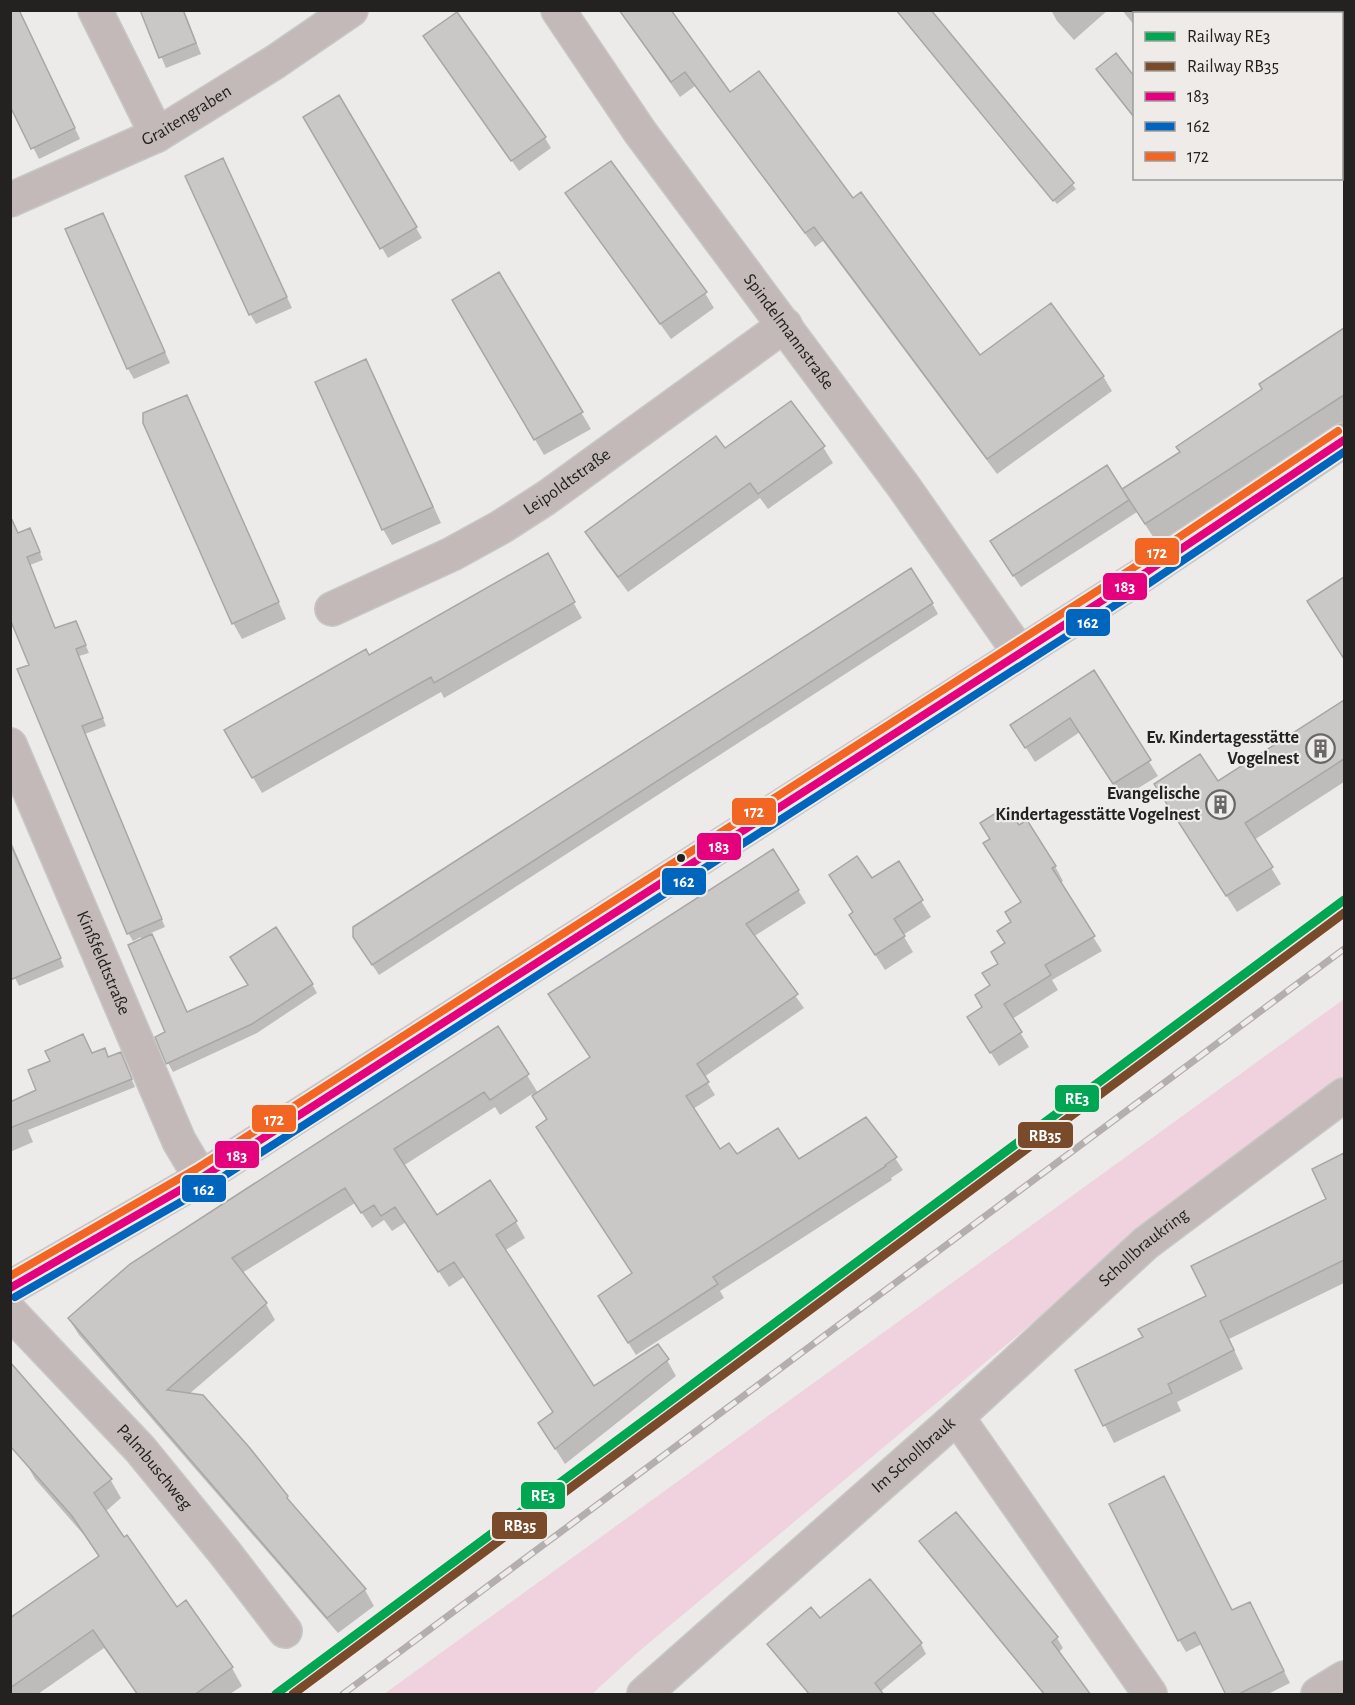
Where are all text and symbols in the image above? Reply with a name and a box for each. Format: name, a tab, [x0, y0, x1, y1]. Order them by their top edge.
legend	[1133, 12, 1343, 180]
text: Railway RE3	[1187, 28, 1270, 46]
text: Railway RB35	[1187, 58, 1279, 76]
street label: Graitengraben	[139, 82, 235, 149]
text: 183	[1187, 88, 1209, 106]
text: 162	[1187, 118, 1210, 136]
text: 172	[1187, 148, 1209, 166]
street label: Spindelmannstraße	[740, 271, 837, 393]
street label: Leipoldtstraße	[520, 445, 614, 519]
line badge: 172	[1134, 537, 1180, 566]
text: 172	[1147, 545, 1168, 561]
line badge: 183	[1102, 572, 1148, 601]
text: 183	[1115, 579, 1135, 595]
line badge: 162	[1065, 608, 1111, 637]
text: 162	[1077, 615, 1099, 631]
place label: Ev. Kindertagesstätte Vogelnest	[1146, 729, 1299, 768]
building icon: Ev. Kindertagesstätte Vogelnest	[1304, 732, 1336, 764]
place label: Evangelische Kindertagesstätte Vogelnest	[995, 785, 1200, 824]
building icon: Evangelische Kindertagesstätte Vogelnest	[1205, 788, 1237, 820]
line badge: 172	[731, 797, 777, 826]
text: 172	[744, 804, 765, 820]
line badge: 183	[696, 832, 742, 861]
text: 183	[709, 839, 729, 855]
unlabelled marker	[675, 852, 687, 864]
line badge: 162	[661, 867, 707, 896]
text: 162	[673, 874, 695, 890]
street label: Kinßfeldtstraße	[73, 908, 133, 1018]
line badge: RE3	[1054, 1084, 1100, 1113]
text: RE3	[1065, 1091, 1089, 1107]
line badge: 172	[251, 1104, 297, 1133]
text: 172	[264, 1112, 285, 1128]
line badge: RB35	[1017, 1121, 1074, 1149]
text: RB35	[1029, 1128, 1061, 1144]
line badge: 183	[214, 1140, 260, 1169]
text: 183	[227, 1148, 247, 1164]
line badge: 162	[181, 1174, 227, 1203]
text: 162	[193, 1182, 215, 1198]
street label: Schollbraukring	[1096, 1205, 1192, 1290]
street label: Im Schollbrauk	[868, 1413, 959, 1497]
street label: Palmbuschweg	[113, 1421, 195, 1514]
line badge: RE3	[520, 1481, 566, 1510]
text: RE3	[531, 1488, 555, 1504]
line badge: RB35	[491, 1511, 548, 1540]
text: RB35	[504, 1518, 536, 1534]

